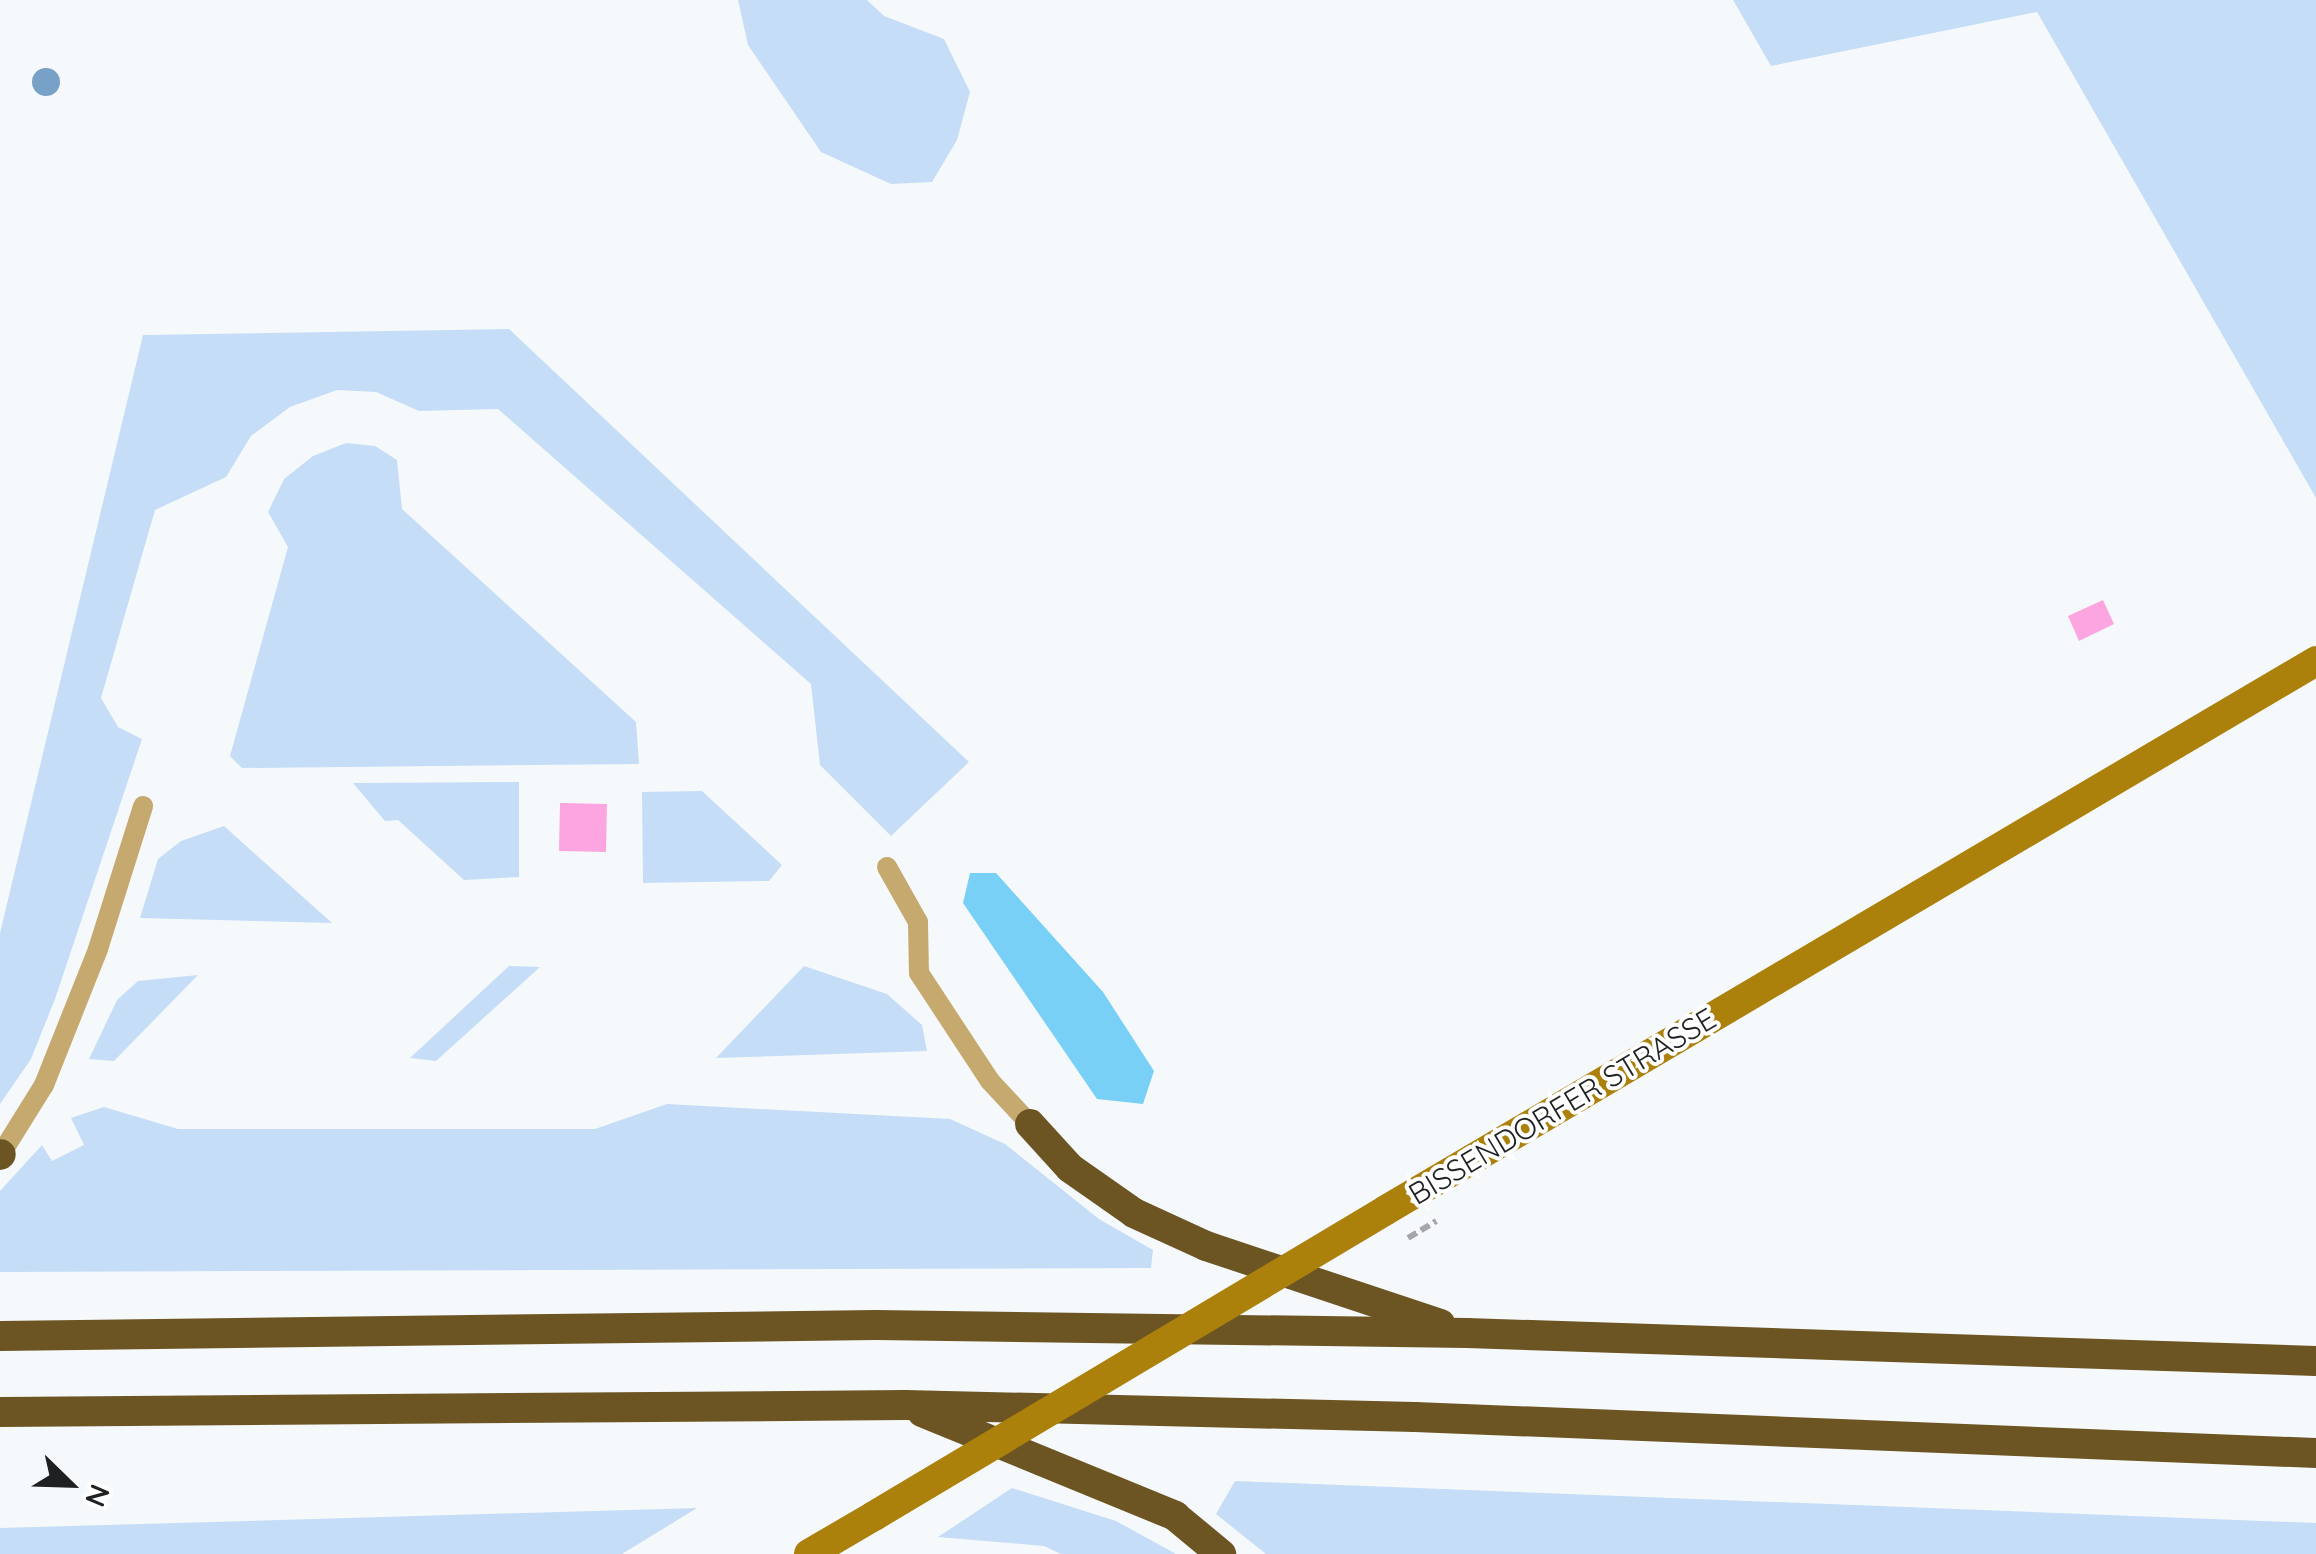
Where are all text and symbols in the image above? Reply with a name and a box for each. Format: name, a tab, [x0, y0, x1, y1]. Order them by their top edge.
street label: BISSENDORFER STRASSE	[1402, 1000, 1722, 1212]
north arrow	[20, 1434, 120, 1534]
text: N	[78, 1480, 118, 1512]

